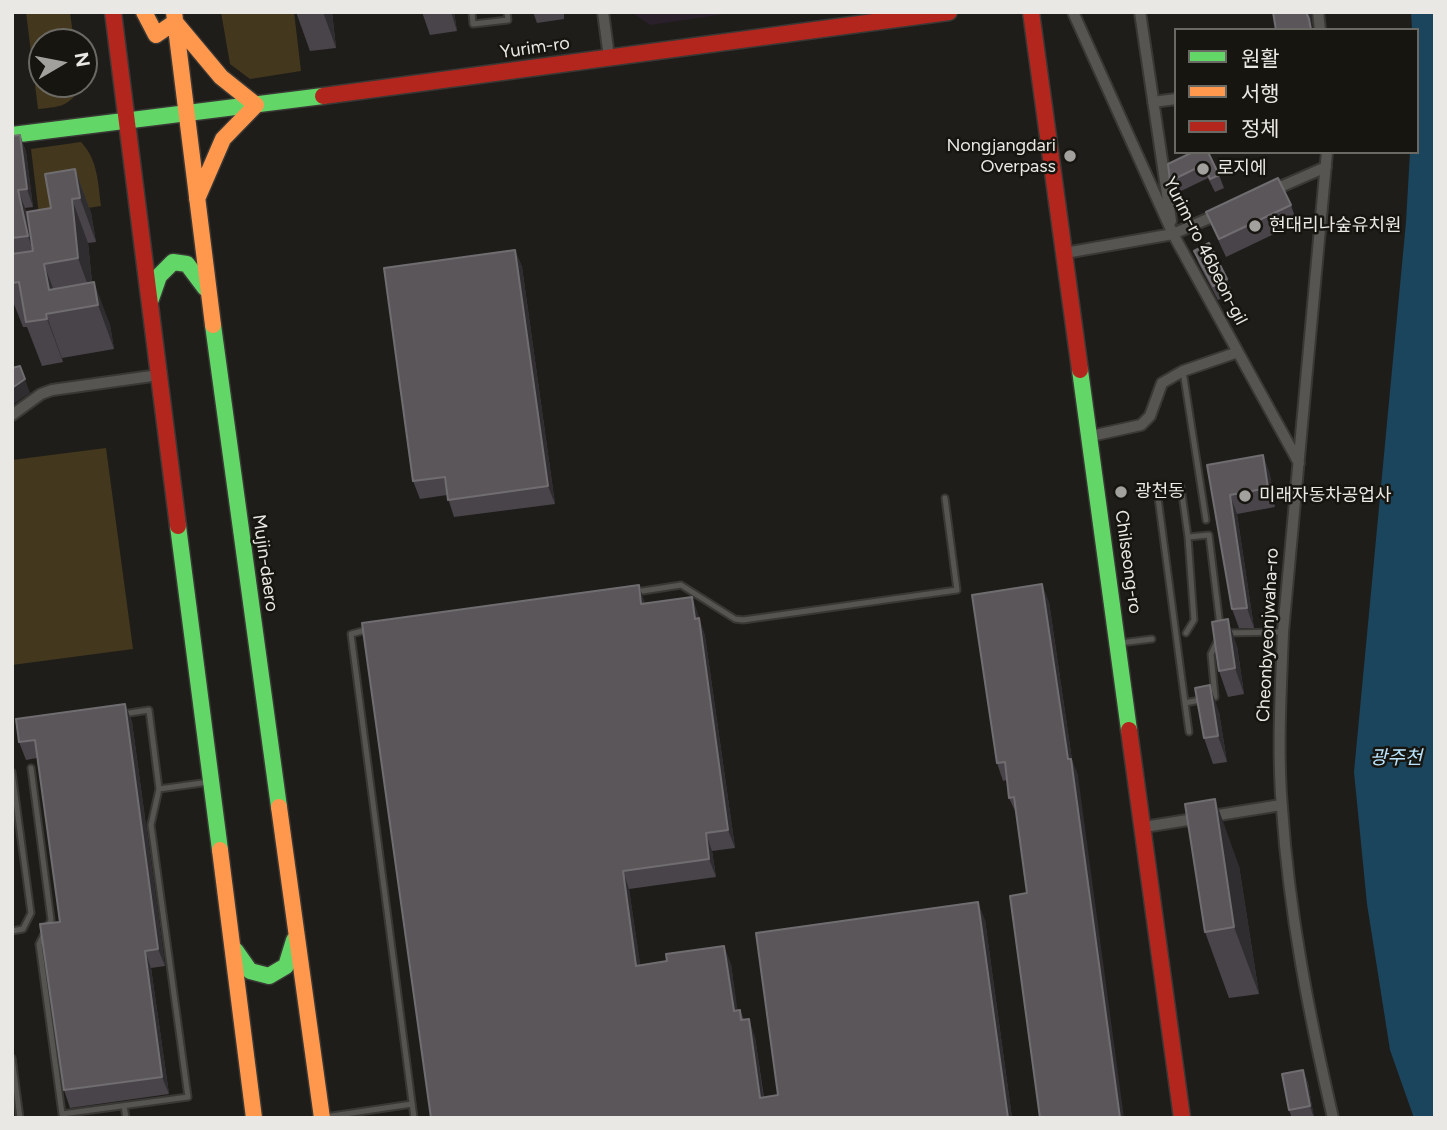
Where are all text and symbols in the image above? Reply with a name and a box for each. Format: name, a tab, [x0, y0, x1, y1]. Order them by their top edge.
north arrow	[28, 28, 98, 98]
legend	[1174, 28, 1419, 154]
street label: Yurim-ro	[499, 32, 571, 64]
text: 원활	[1241, 46, 1280, 71]
text: N	[70, 50, 95, 69]
text: 서행	[1241, 81, 1280, 106]
text: 정체	[1241, 116, 1280, 141]
place label: Nongjangdari Overpass	[946, 135, 1056, 178]
marker: Nongjangdari Overpass	[1062, 148, 1078, 164]
place label: 로지에	[1217, 158, 1267, 180]
marker: 로지에	[1195, 161, 1211, 177]
street label: Yurim-ro 46beon-gil	[1158, 174, 1252, 328]
place label: 현대리나숲유치원	[1269, 215, 1401, 237]
marker: 현대리나숲유치원	[1247, 218, 1263, 234]
place label: 광천동	[1135, 481, 1185, 503]
marker: 광천동	[1113, 484, 1129, 500]
place label: 미래자동차공업사	[1259, 485, 1391, 507]
marker: 미래자동차공업사	[1237, 488, 1253, 504]
street label: Chilseong-ro	[1110, 509, 1146, 615]
street label: Mujin-daero	[247, 513, 283, 613]
street label: Cheonbyeonjwaha-ro	[1253, 547, 1283, 723]
water label: 광주천	[1370, 747, 1422, 769]

